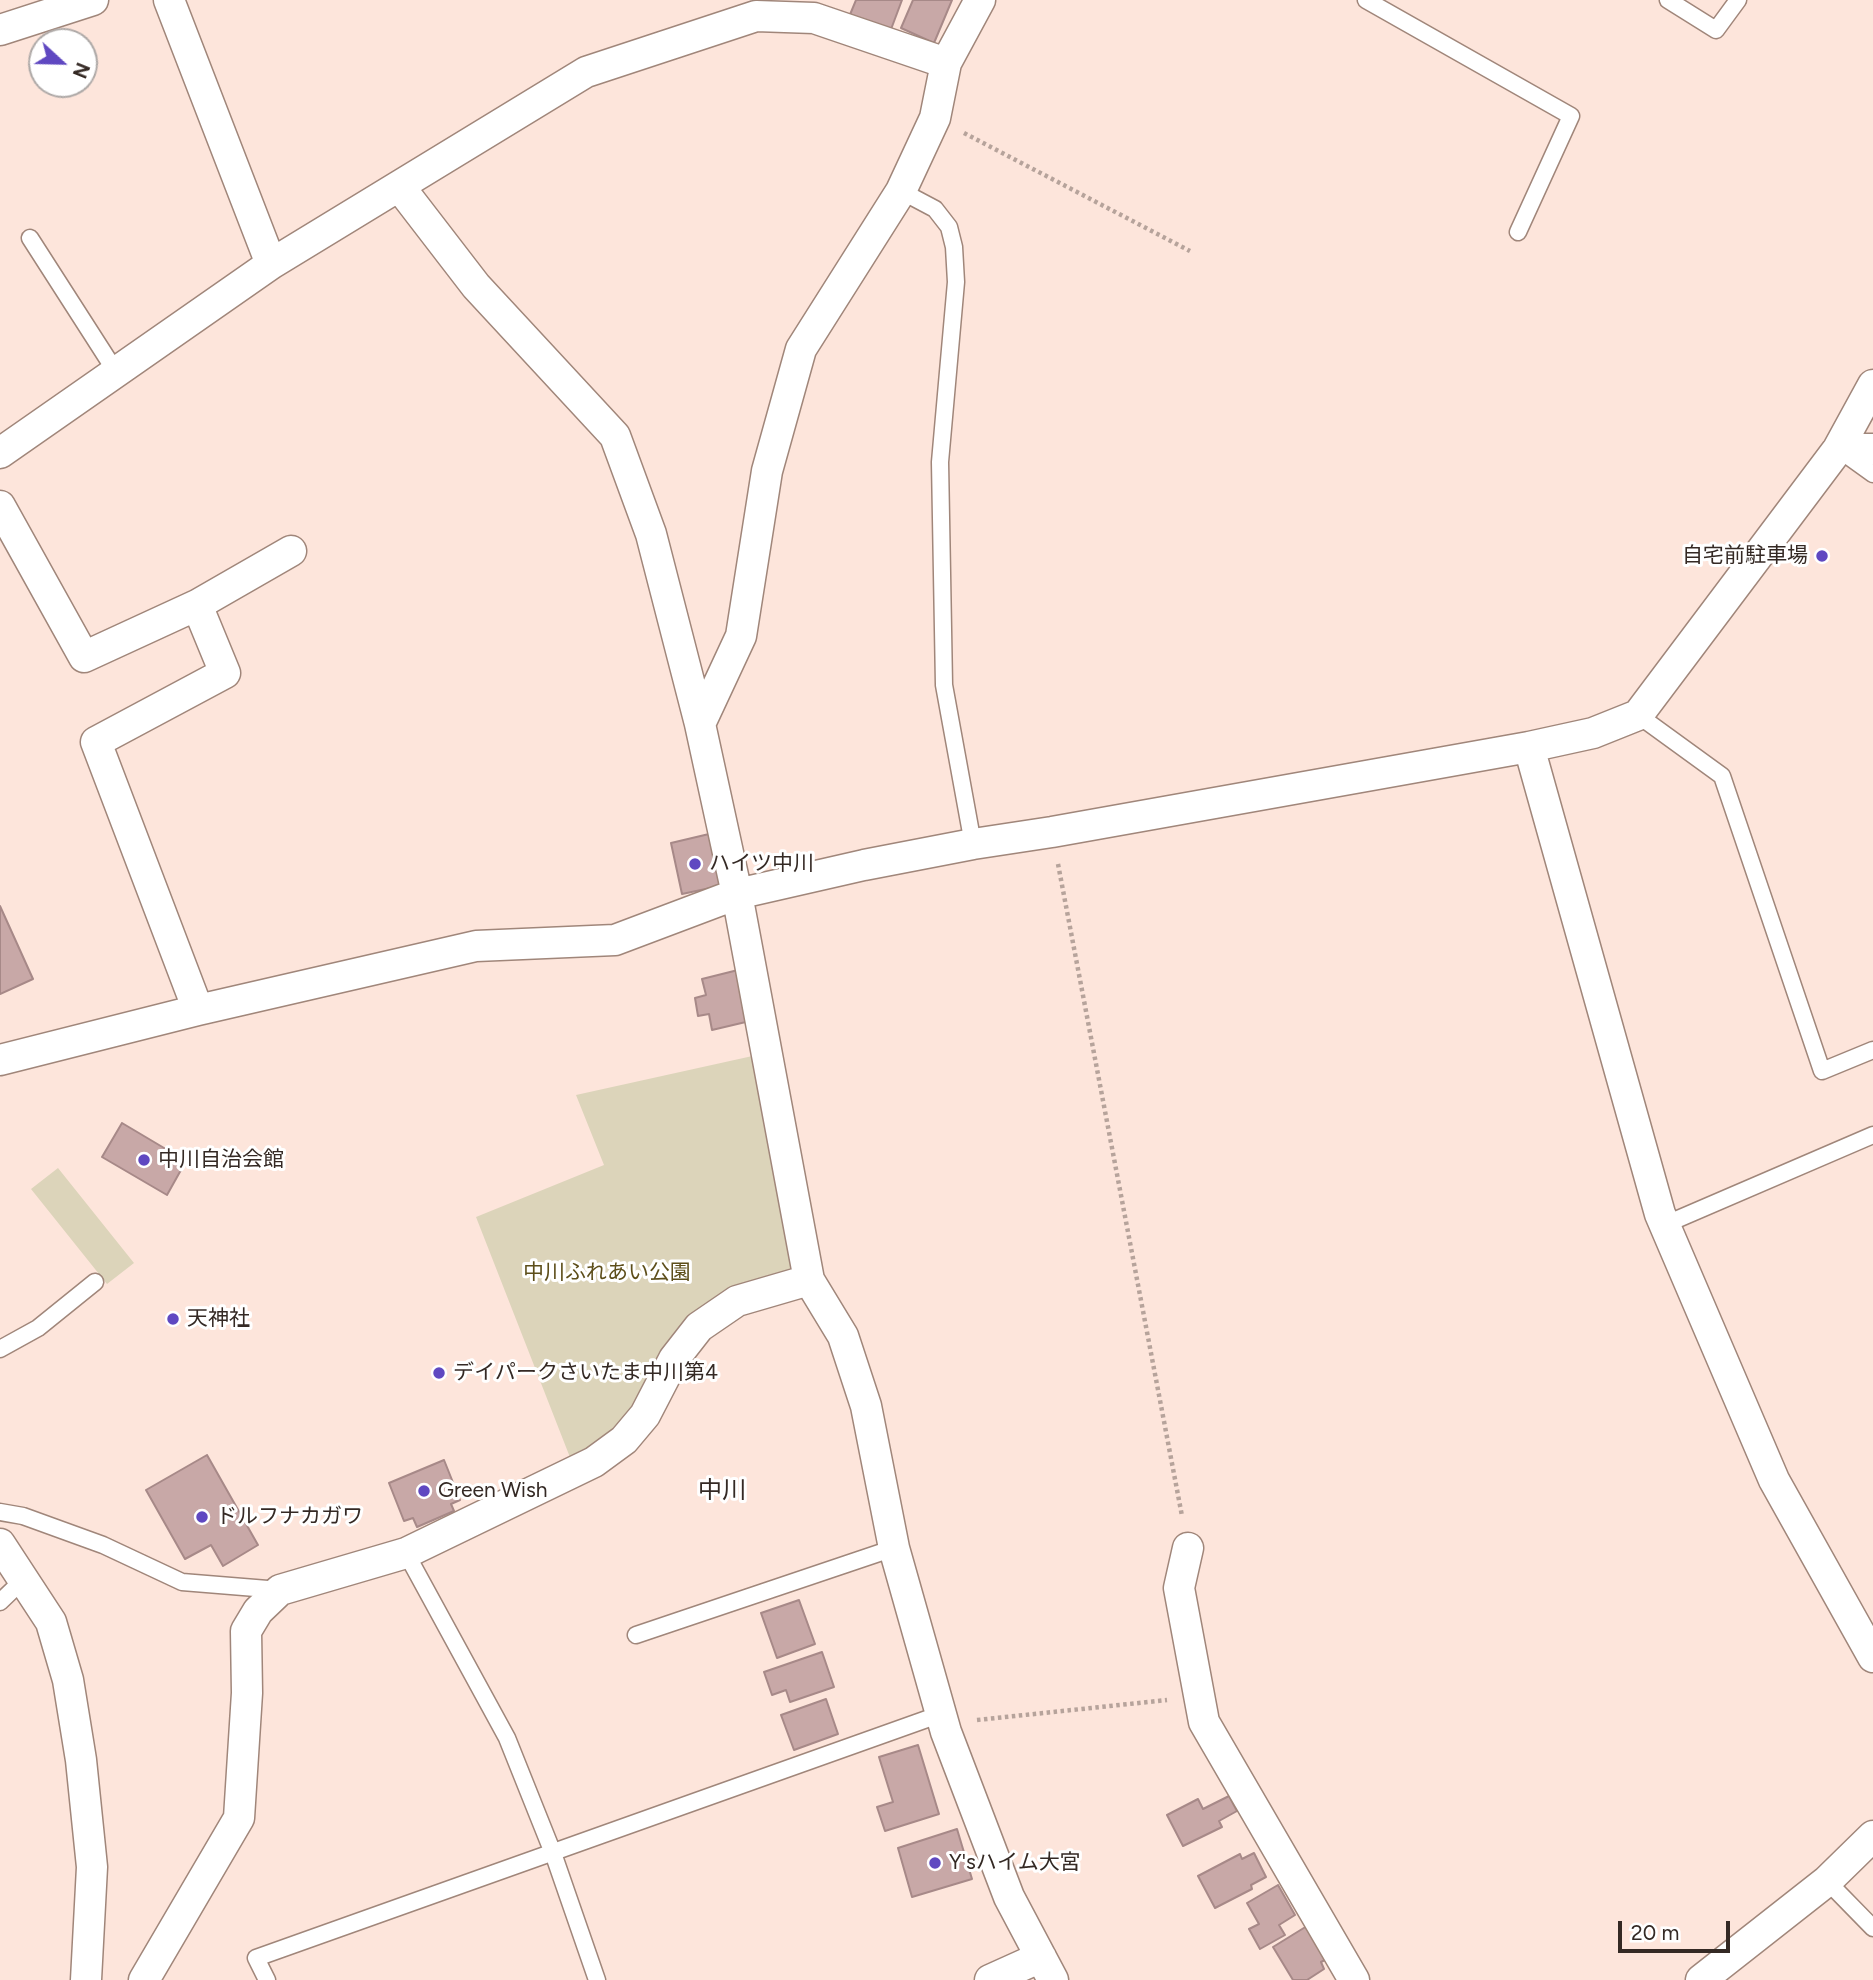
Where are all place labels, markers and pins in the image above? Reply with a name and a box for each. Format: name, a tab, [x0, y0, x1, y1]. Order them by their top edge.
place label: 自宅前駐車場	[1682, 543, 1808, 569]
marker: 自宅前駐車場	[1814, 548, 1830, 564]
place label: ハイツ中川	[709, 851, 814, 877]
marker: ハイツ中川	[687, 856, 703, 872]
place label: 中川自治会館	[158, 1147, 284, 1173]
marker: 中川自治会館	[136, 1152, 152, 1168]
place label: 天神社	[187, 1306, 250, 1332]
marker: 天神社	[165, 1311, 181, 1327]
place label: デイパークさいたま中川第4	[453, 1360, 718, 1386]
marker: デイパークさいたま中川第4	[431, 1365, 447, 1381]
place label: Green Wish	[438, 1478, 547, 1504]
marker: Green Wish	[416, 1483, 432, 1499]
place label: ドルフナカガワ	[216, 1504, 363, 1530]
marker: ドルフナカガワ	[194, 1509, 210, 1525]
place label: Y'sハイム大宮	[949, 1850, 1081, 1876]
marker: Y'sハイム大宮	[927, 1855, 943, 1871]

